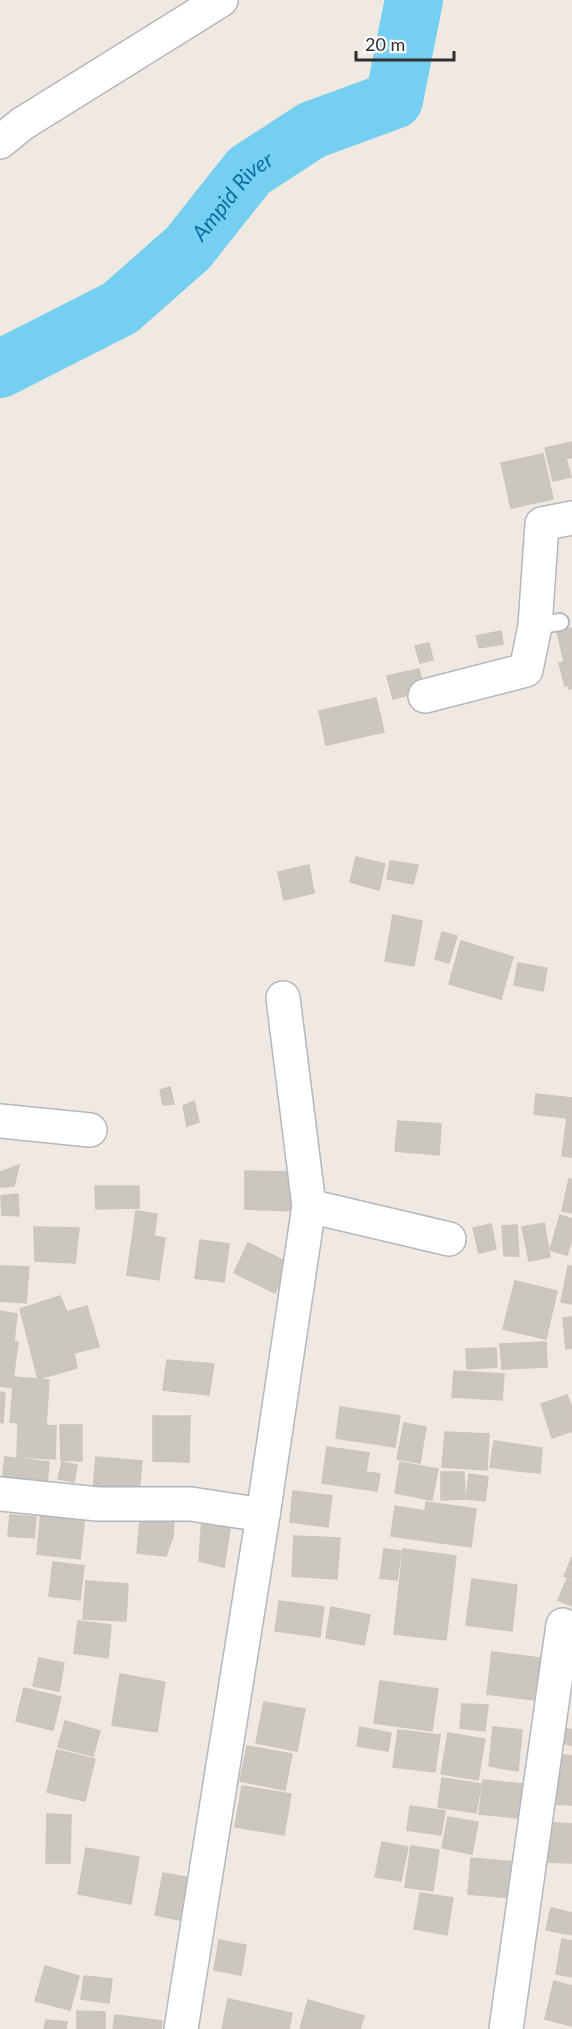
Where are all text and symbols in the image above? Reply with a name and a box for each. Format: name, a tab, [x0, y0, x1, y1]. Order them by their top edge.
scale bar	[356, 24, 454, 62]
text: 20 m	[365, 33, 405, 55]
water label: Ampid River	[185, 145, 278, 246]

